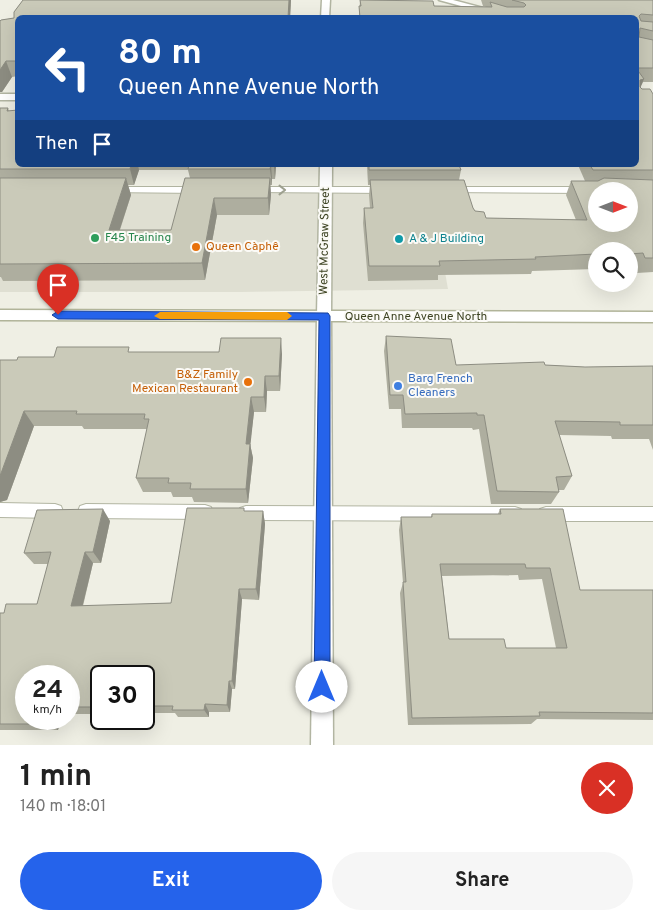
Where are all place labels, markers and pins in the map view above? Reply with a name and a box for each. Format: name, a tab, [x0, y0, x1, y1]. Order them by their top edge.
place label: F45 Training	[105, 230, 171, 246]
place label: A & J Building	[409, 231, 484, 247]
marker: F45 Training	[89, 232, 101, 244]
marker: A & J Building	[393, 233, 405, 245]
place label: Queen Càphê	[206, 239, 279, 255]
marker: Queen Càphê	[190, 241, 202, 253]
pin	[37, 264, 79, 315]
place label: B&Z Family Mexican Restaurant	[132, 367, 238, 397]
place label: Barg French Cleaners	[408, 371, 473, 401]
marker: B&Z Family Mexican Restaurant	[242, 376, 254, 388]
marker: Barg French Cleaners	[392, 380, 404, 392]

